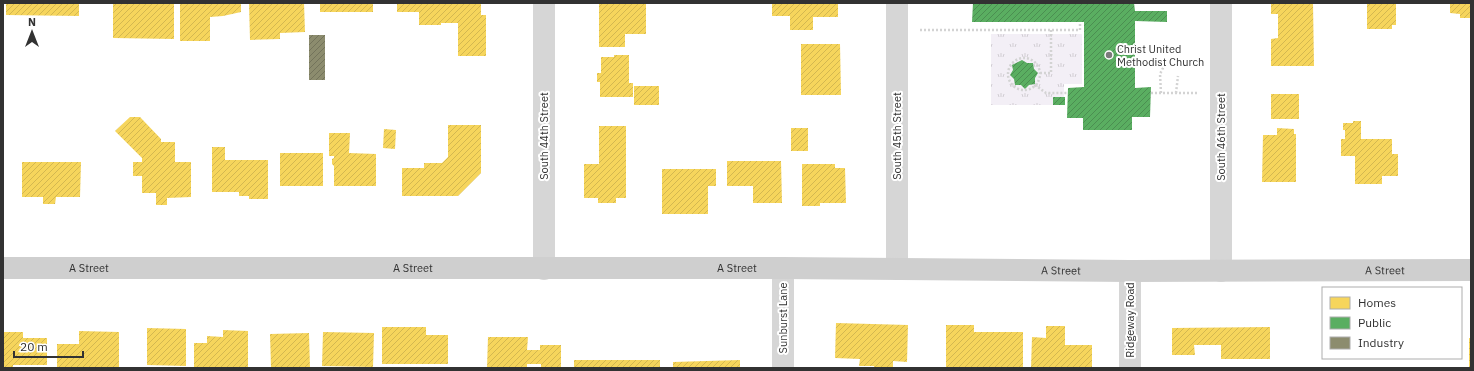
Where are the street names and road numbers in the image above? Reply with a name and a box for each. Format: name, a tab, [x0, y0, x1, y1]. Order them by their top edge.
street label: South 44th Street	[537, 92, 551, 180]
street label: South 45th Street	[890, 92, 904, 180]
street label: South 46th Street	[1214, 93, 1228, 181]
street label: A Street	[69, 261, 109, 275]
street label: A Street	[393, 261, 433, 275]
street label: A Street	[717, 261, 757, 275]
street label: A Street	[1041, 263, 1081, 278]
street label: A Street	[1365, 263, 1405, 277]
street label: Ridgeway Road	[1123, 282, 1137, 358]
street label: Sunburst Lane	[776, 283, 790, 353]

